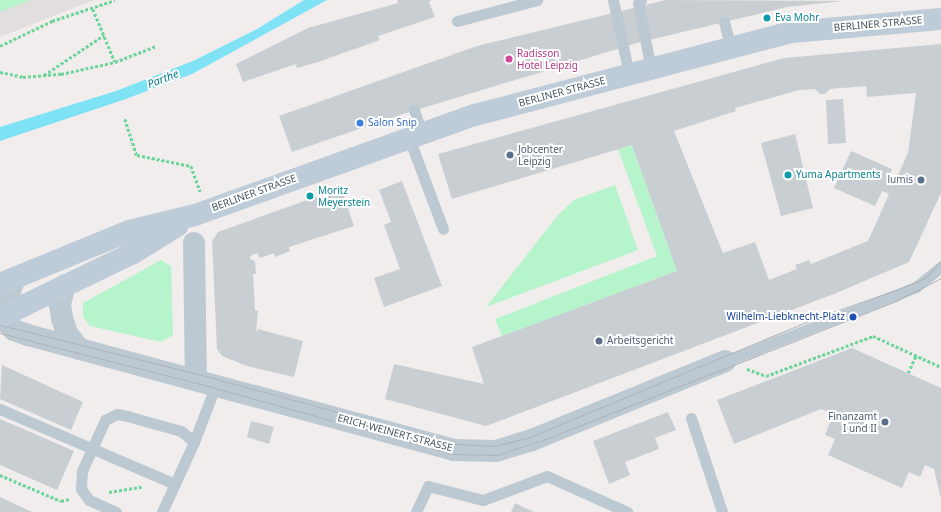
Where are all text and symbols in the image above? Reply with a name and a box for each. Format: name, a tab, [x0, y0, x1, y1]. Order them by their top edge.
place label: Eva Mohr	[775, 12, 819, 24]
marker: Eva Mohr	[762, 13, 772, 23]
street label: BERLINER STRASSE	[833, 14, 923, 34]
place label: Radisson Hotel Leipzig	[517, 47, 578, 70]
marker: Radisson Hotel Leipzig	[504, 54, 514, 64]
water label: Parthe	[146, 67, 180, 91]
street label: BERLINER STRASSE	[517, 75, 607, 109]
place label: Salon Snip	[368, 117, 417, 129]
marker: Salon Snip	[355, 118, 365, 128]
place label: Jobcenter Leipzig	[518, 143, 563, 166]
marker: Jobcenter Leipzig	[505, 150, 515, 160]
place label: Yuma Apartments	[796, 169, 881, 181]
marker: Yuma Apartments	[783, 170, 793, 180]
street label: BERLINER STRASSE	[210, 172, 298, 214]
place label: lumis	[888, 174, 913, 186]
marker: lumis	[916, 175, 926, 185]
place label: Moritz Meyerstein	[318, 184, 370, 208]
marker: Moritz Meyerstein	[305, 191, 315, 201]
place label: Wilhelm-Liebknecht-Platz	[726, 311, 845, 323]
marker: Wilhelm-Liebknecht-Platz	[848, 312, 858, 322]
place label: Arbeitsgericht	[607, 335, 673, 347]
marker: Arbeitsgericht	[594, 336, 604, 346]
place label: Finanzamt I und II	[828, 410, 877, 434]
street label: ERICH-WEINERT-STRASSE	[336, 412, 454, 454]
marker: Finanzamt I und II	[880, 417, 890, 427]

